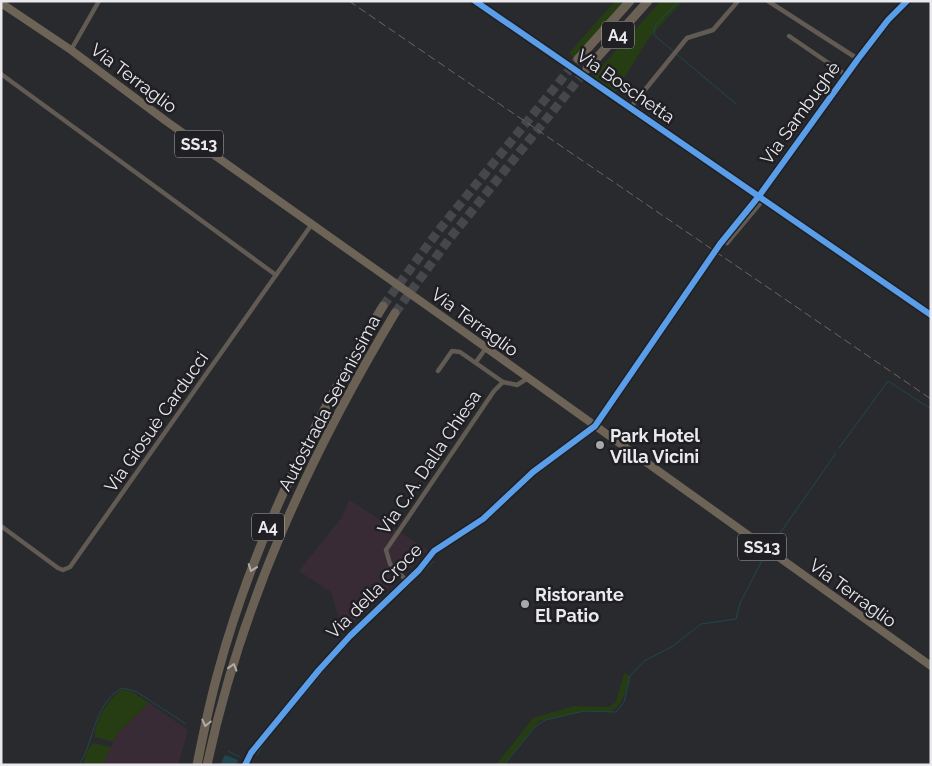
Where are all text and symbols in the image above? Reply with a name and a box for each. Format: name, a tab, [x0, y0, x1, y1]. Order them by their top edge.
road number: A4	[602, 22, 634, 48]
street label: Via Terraglio	[87, 39, 182, 117]
street label: Via Boschetta	[573, 45, 679, 127]
street label: Via Sambughè	[756, 57, 845, 168]
road number: SS13	[175, 130, 223, 158]
street label: Via Terraglio	[427, 283, 523, 361]
street label: Autostrada Serenissima	[274, 312, 384, 494]
street label: Via Giosuè Carducci	[100, 348, 212, 496]
street label: Via C.A. Dalla Chiesa	[373, 386, 485, 538]
place label: Park Hotel Villa Vicini	[610, 425, 700, 467]
marker: Park Hotel Villa Vicini	[594, 439, 606, 451]
road number: A4	[252, 514, 284, 540]
road number: SS13	[738, 534, 786, 560]
street label: Via della Croce	[322, 539, 426, 643]
street label: Via Terraglio	[805, 554, 901, 632]
one-way arrow	[248, 563, 258, 572]
place label: Ristorante El Patio	[535, 584, 624, 626]
marker: Ristorante El Patio	[519, 598, 531, 610]
one-way arrow	[227, 663, 237, 671]
one-way arrow	[201, 719, 212, 728]

